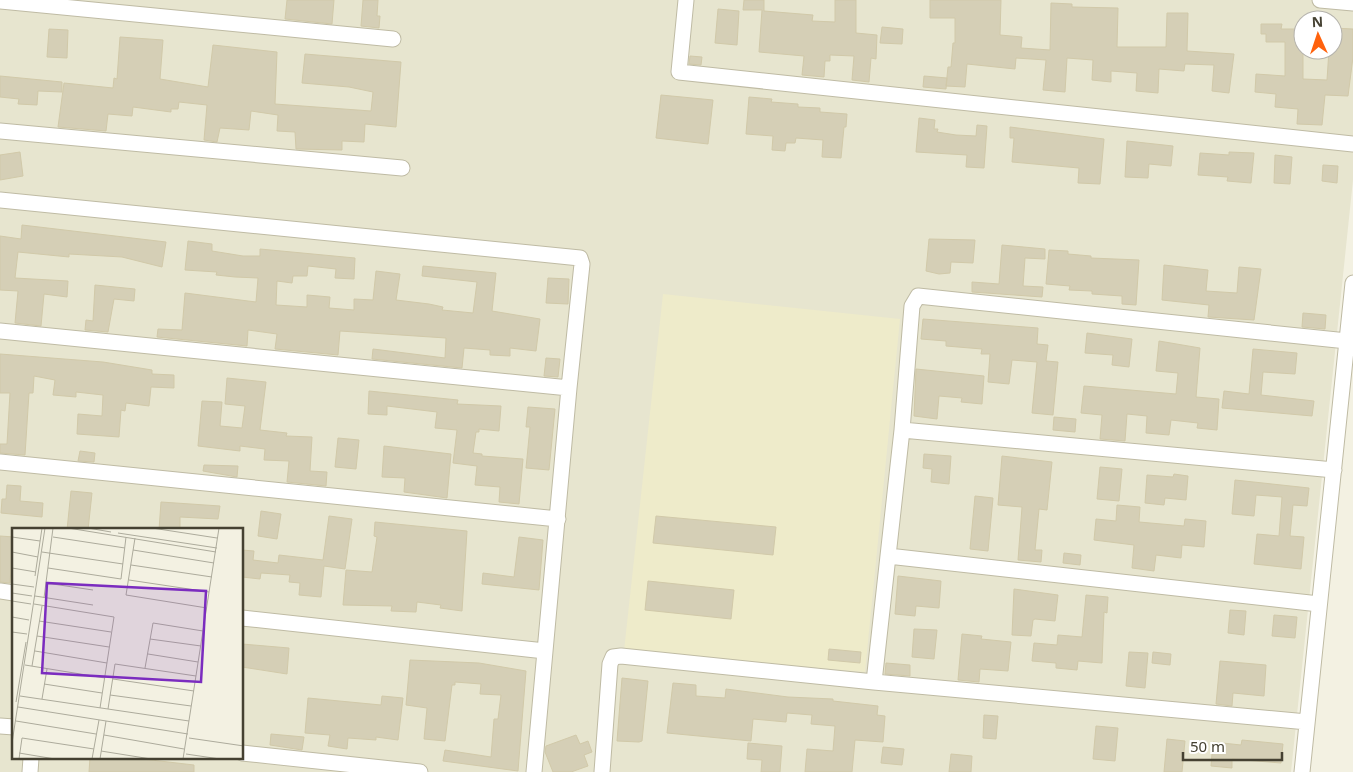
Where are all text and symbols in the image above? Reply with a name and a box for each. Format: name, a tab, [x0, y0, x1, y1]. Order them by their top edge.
north arrow	[1293, 10, 1343, 60]
text: N	[1311, 12, 1323, 31]
inset map	[12, 528, 244, 760]
scale bar	[1183, 730, 1282, 762]
text: 50 m	[1190, 736, 1225, 756]

